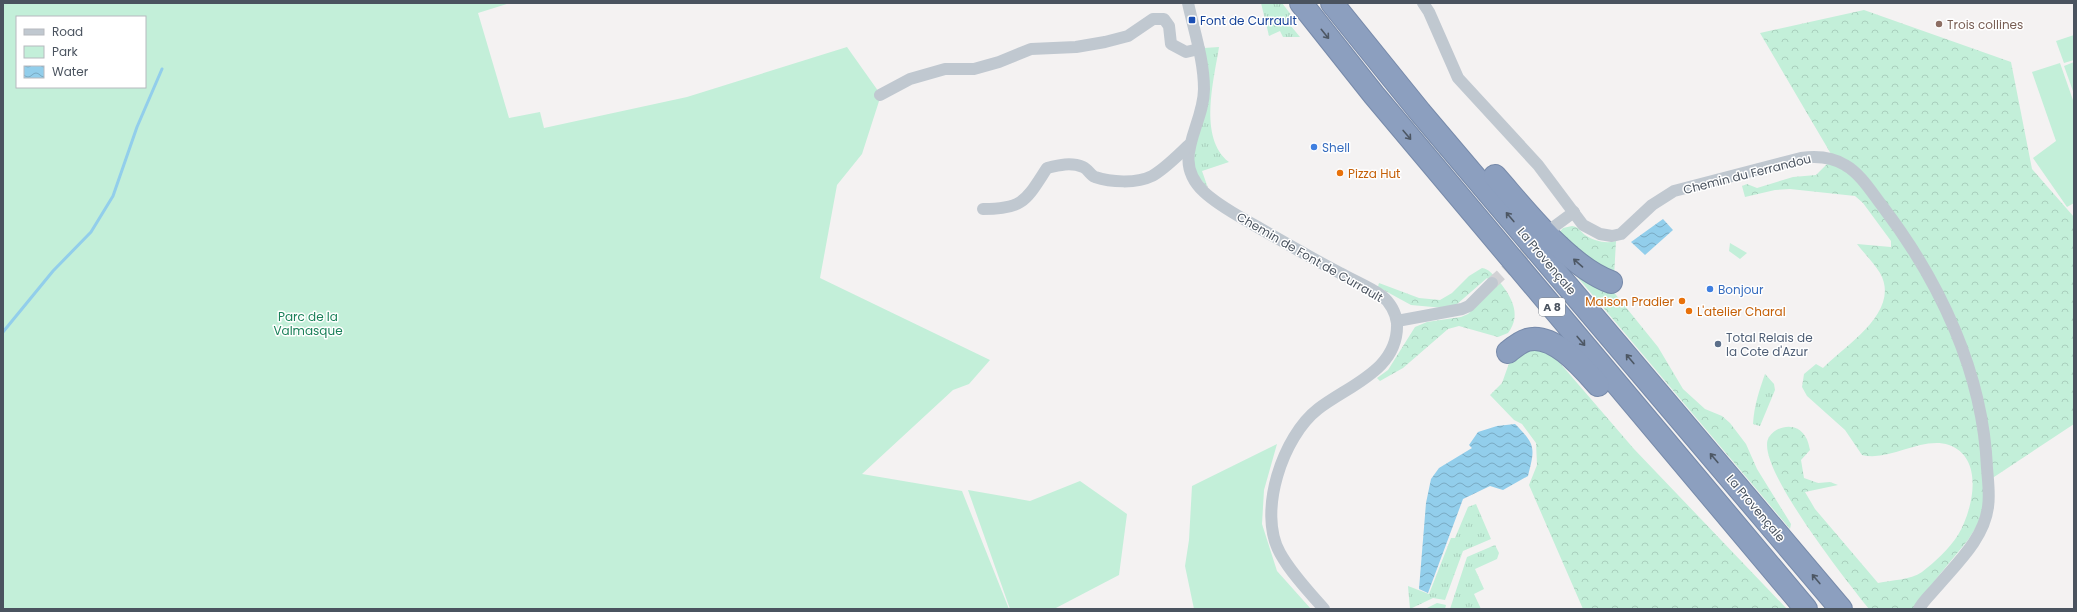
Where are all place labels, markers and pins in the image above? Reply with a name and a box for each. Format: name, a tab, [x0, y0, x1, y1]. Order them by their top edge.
place label: Font de Currault	[1200, 12, 1297, 29]
marker: Font de Currault	[1187, 15, 1197, 25]
place label: Trois collines	[1947, 16, 2023, 33]
marker: Trois collines	[1934, 19, 1944, 29]
place label: Shell	[1322, 139, 1350, 156]
marker: Shell	[1309, 142, 1319, 152]
place label: Pizza Hut	[1348, 165, 1401, 182]
marker: Pizza Hut	[1335, 168, 1345, 178]
place label: Bonjour	[1718, 281, 1764, 298]
marker: Bonjour	[1705, 284, 1715, 294]
place label: Maison Pradier	[1585, 293, 1675, 310]
marker: Maison Pradier	[1677, 296, 1687, 306]
place label: L'atelier Charal	[1697, 303, 1786, 320]
marker: L'atelier Charal	[1684, 306, 1694, 316]
place label: Total Relais de la Cote d'Azur	[1726, 329, 1813, 360]
marker: Total Relais de la Cote d'Azur	[1713, 339, 1723, 349]

